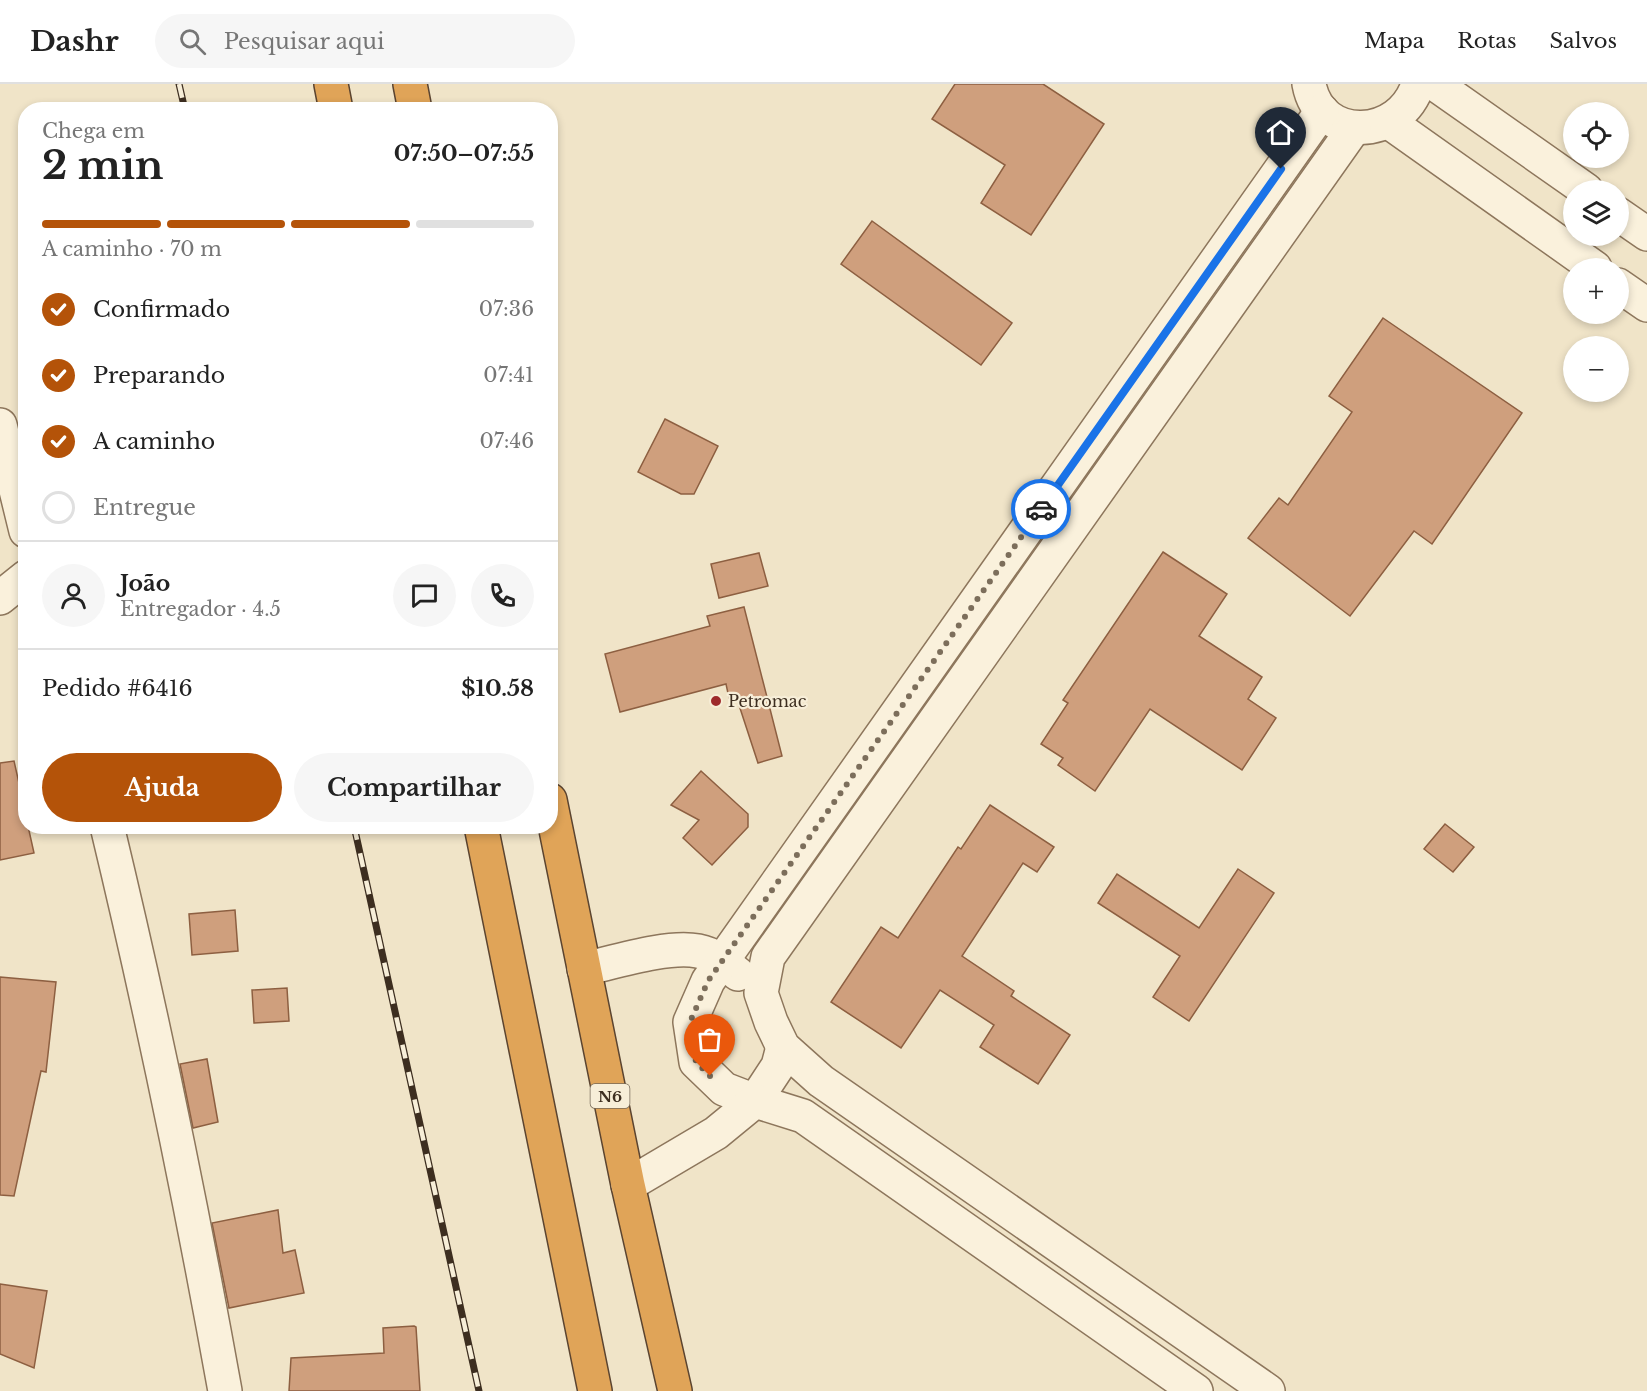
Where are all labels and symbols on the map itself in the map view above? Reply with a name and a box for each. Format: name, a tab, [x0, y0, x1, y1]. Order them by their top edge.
pin	[1255, 107, 1306, 169]
courier	[1011, 479, 1071, 539]
place label: Petromac	[728, 691, 807, 711]
marker: Petromac	[709, 694, 723, 708]
pin	[684, 1014, 735, 1076]
road number: N6	[590, 1084, 630, 1108]

